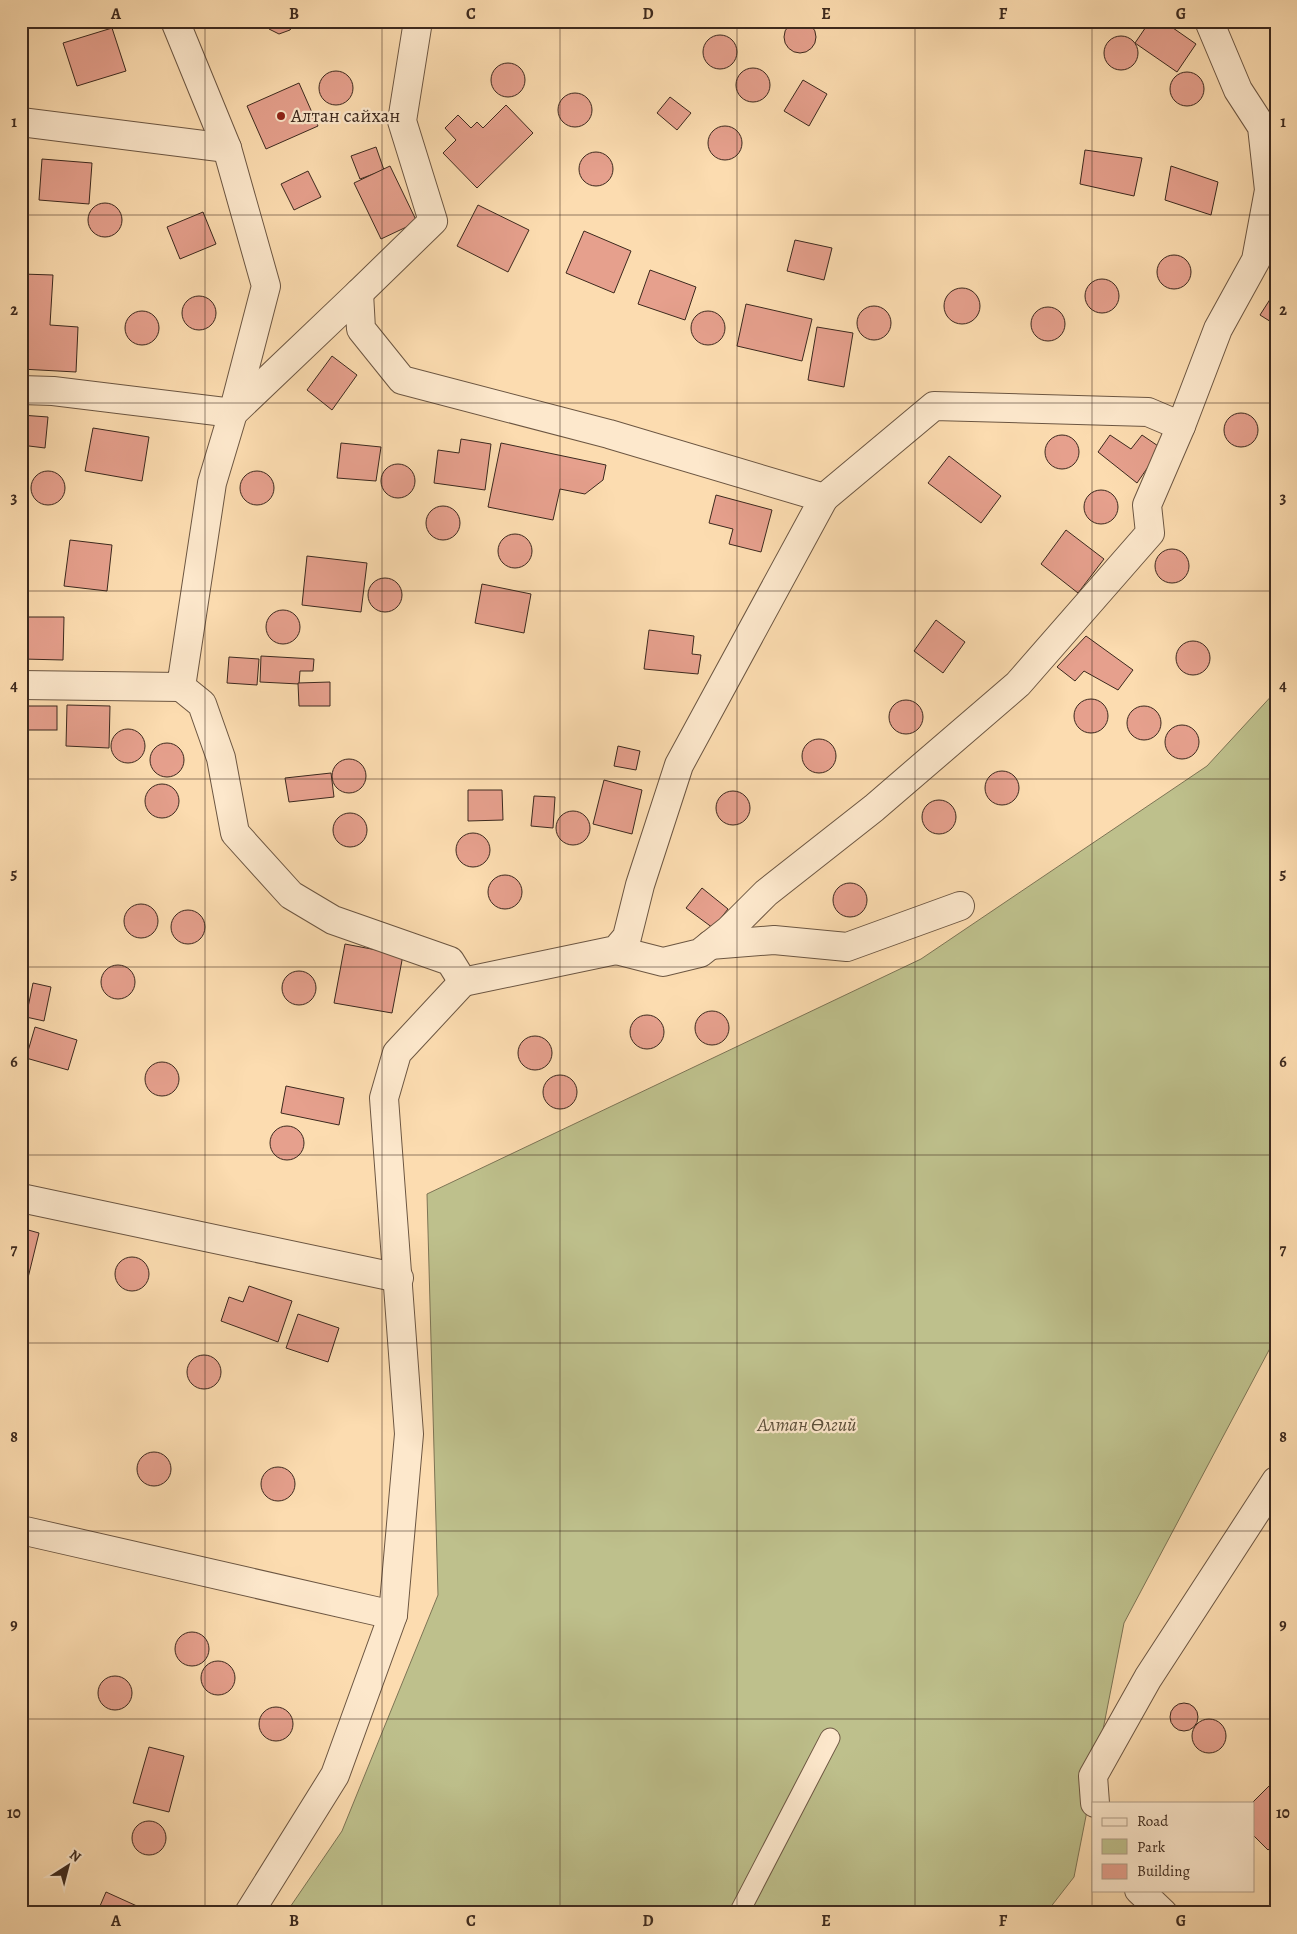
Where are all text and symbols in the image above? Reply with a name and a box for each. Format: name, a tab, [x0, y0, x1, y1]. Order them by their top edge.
text: A	[110, 3, 122, 25]
text: B	[289, 3, 299, 25]
text: C	[466, 3, 476, 25]
text: D	[642, 3, 654, 25]
text: E	[821, 3, 831, 25]
text: F	[999, 3, 1008, 25]
text: G	[1176, 3, 1186, 25]
place label: Алтан сайхан	[290, 103, 400, 129]
marker: Алтан сайхан	[275, 110, 287, 122]
text: 1	[11, 111, 17, 133]
text: 1	[1280, 111, 1286, 133]
text: 2	[10, 299, 18, 321]
text: 2	[1279, 299, 1287, 321]
text: 3	[11, 487, 18, 509]
text: 3	[1280, 487, 1287, 509]
text: 4	[10, 675, 18, 697]
text: 4	[1279, 675, 1287, 697]
text: 5	[11, 863, 18, 885]
text: 5	[1280, 863, 1287, 885]
text: 6	[10, 1051, 18, 1073]
text: 6	[1279, 1051, 1287, 1073]
text: 7	[11, 1239, 18, 1261]
text: 7	[1280, 1239, 1287, 1261]
park label: Алтан Өлгий	[756, 1412, 857, 1438]
text: 8	[10, 1426, 18, 1448]
text: 8	[1279, 1426, 1287, 1448]
text: 9	[10, 1614, 18, 1636]
text: 9	[1279, 1614, 1287, 1636]
text: 10	[7, 1802, 21, 1824]
legend	[1092, 1802, 1254, 1892]
text: 10	[1276, 1802, 1290, 1824]
text: Road	[1137, 1811, 1169, 1831]
text: Park	[1137, 1837, 1166, 1857]
north arrow	[42, 1842, 92, 1892]
text: N	[66, 1845, 85, 1867]
text: Building	[1137, 1861, 1190, 1881]
text: A	[110, 1910, 122, 1932]
text: B	[289, 1910, 299, 1932]
text: C	[466, 1910, 476, 1932]
text: D	[642, 1910, 654, 1932]
text: E	[821, 1910, 831, 1932]
text: F	[999, 1910, 1008, 1932]
text: G	[1176, 1910, 1186, 1932]

